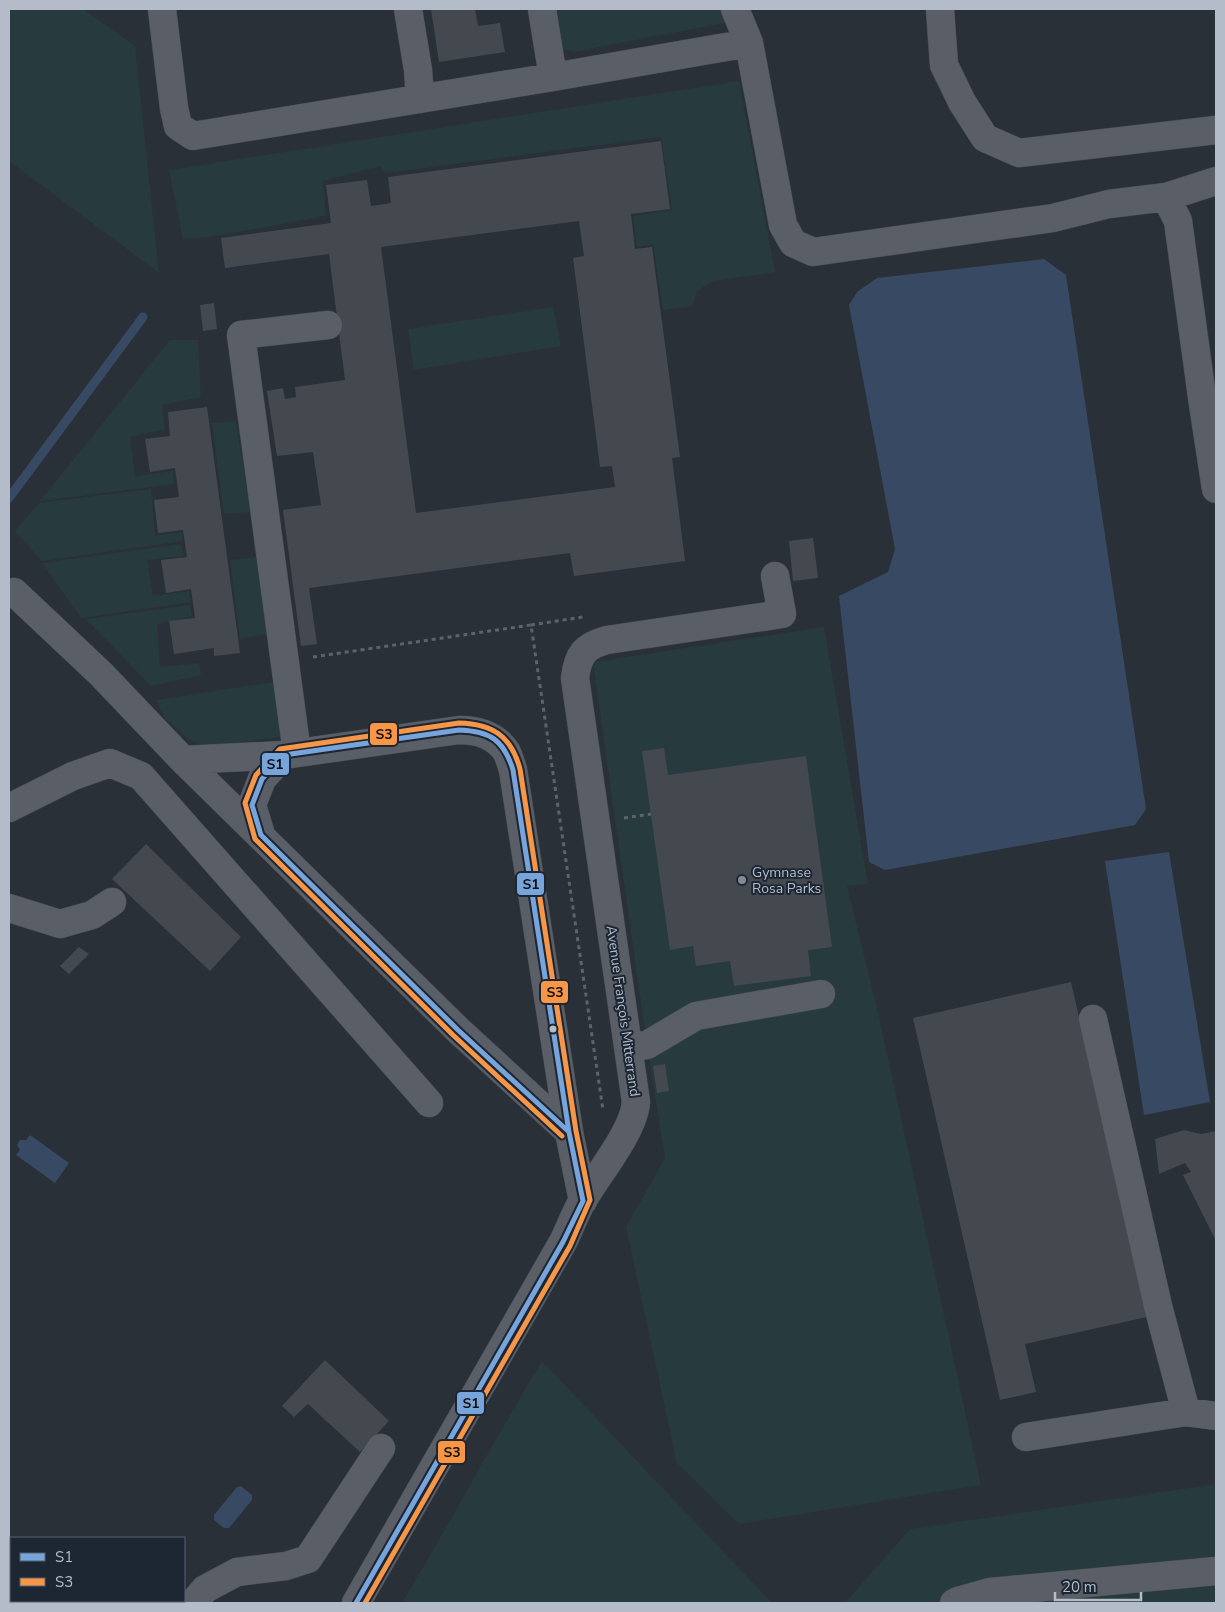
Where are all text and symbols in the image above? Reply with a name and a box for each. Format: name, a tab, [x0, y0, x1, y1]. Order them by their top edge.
line badge: S3	[369, 722, 398, 746]
text: S3	[375, 725, 393, 744]
line badge: S1	[261, 752, 290, 776]
text: S1	[266, 755, 284, 774]
place label: Gymnase Rosa Parks	[752, 863, 822, 898]
line badge: S1	[516, 872, 545, 896]
marker: Gymnase Rosa Parks	[736, 874, 748, 886]
text: S1	[522, 875, 540, 894]
street label: Avenue François Mitterrand	[602, 924, 644, 1098]
line badge: S3	[540, 980, 569, 1004]
text: S3	[546, 983, 564, 1002]
unlabelled marker	[548, 1024, 558, 1034]
line badge: S1	[456, 1391, 485, 1415]
text: S1	[462, 1394, 480, 1413]
line badge: S3	[437, 1440, 466, 1464]
text: S3	[443, 1443, 461, 1462]
legend	[10, 1537, 185, 1602]
text: S1	[55, 1547, 73, 1567]
scale bar	[1055, 1570, 1141, 1602]
text: S3	[55, 1572, 73, 1592]
text: 20 m	[1062, 1577, 1097, 1597]

